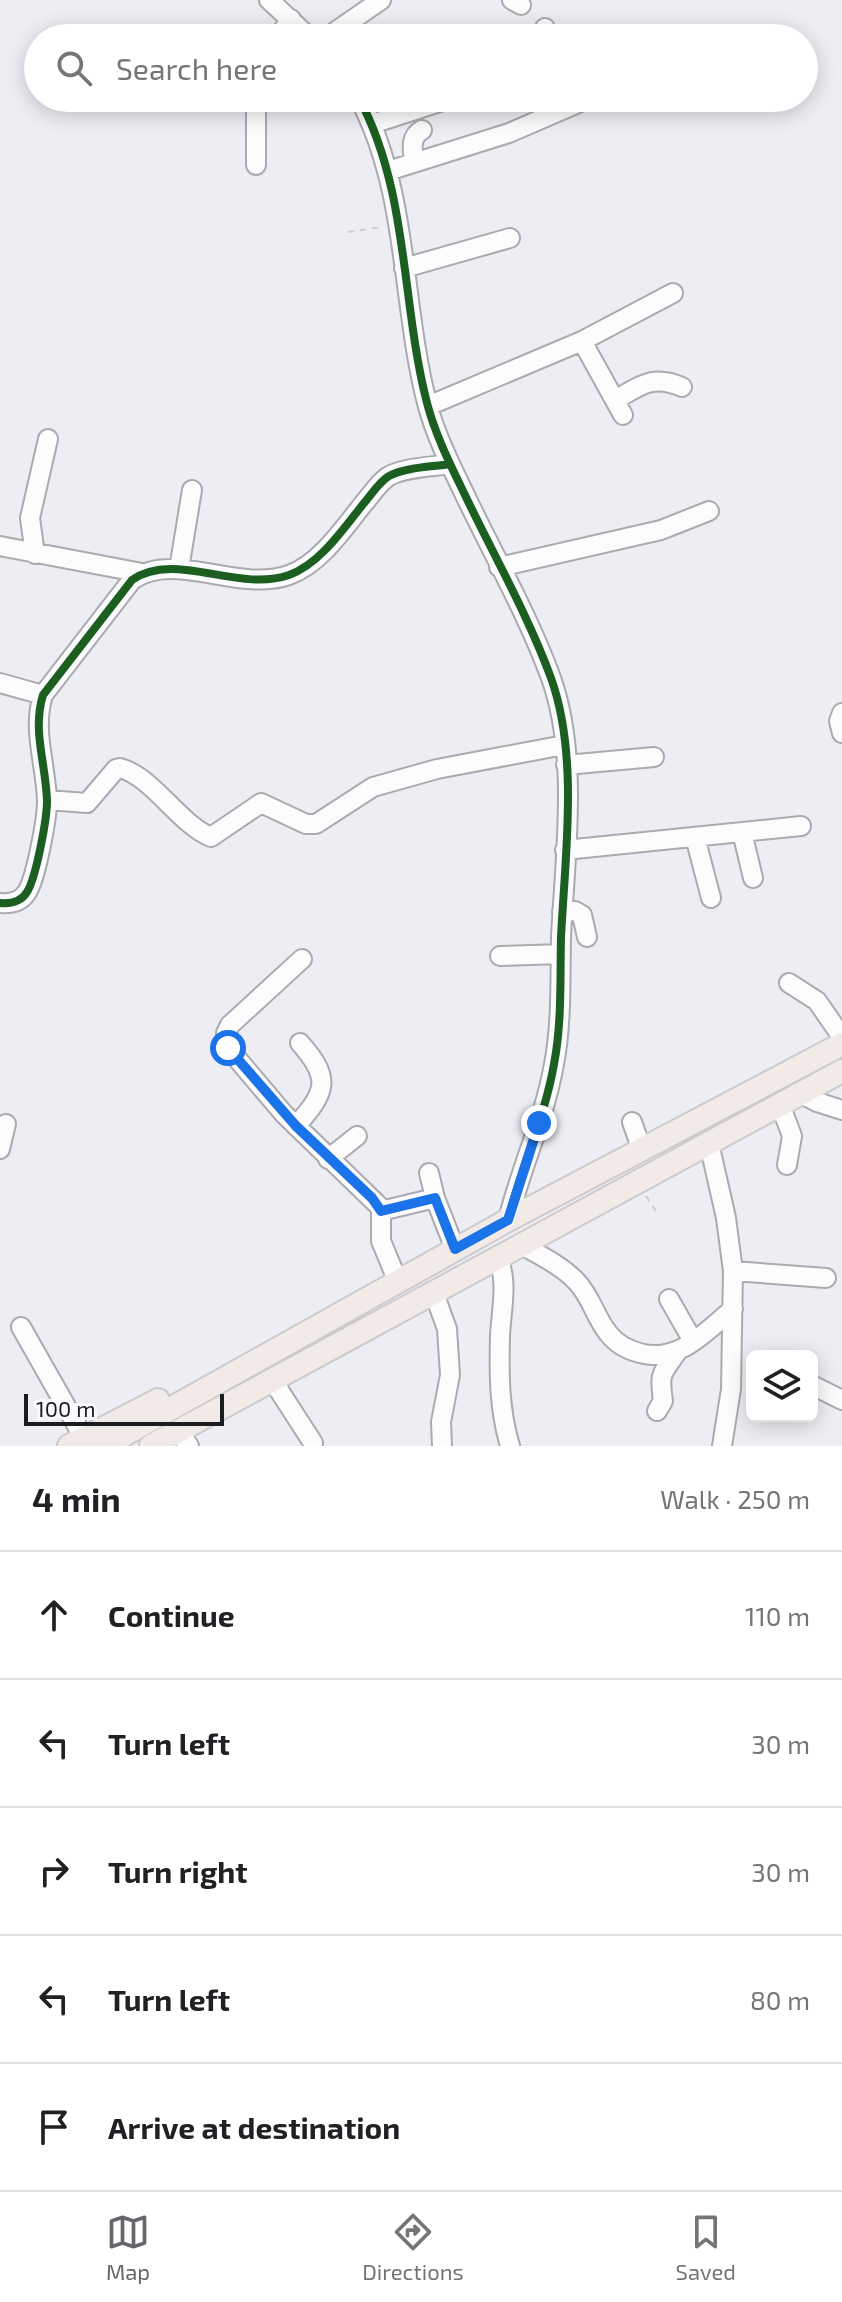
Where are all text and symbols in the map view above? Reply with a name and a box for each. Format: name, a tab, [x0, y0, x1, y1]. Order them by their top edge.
search box	[24, 24, 818, 112]
icon: search	[52, 46, 96, 90]
text: Search here	[116, 50, 277, 86]
route start	[210, 1030, 246, 1066]
route end	[521, 1105, 557, 1141]
map controls	[746, 1350, 818, 1422]
button: layers	[746, 1350, 818, 1422]
scale bar	[24, 1390, 224, 1426]
text: 100 m	[36, 1395, 95, 1421]
text: 4 min	[32, 1478, 121, 1519]
text: Walk · 250 m	[660, 1483, 810, 1514]
icon: ahead	[32, 1593, 76, 1637]
text: Continue	[108, 1597, 235, 1633]
text: 110 m	[745, 1600, 810, 1631]
icon: left	[32, 1721, 76, 1765]
text: Turn left	[108, 1725, 230, 1761]
text: 30 m	[751, 1728, 810, 1759]
icon: right	[32, 1849, 76, 1893]
text: Turn right	[108, 1853, 248, 1889]
text: 30 m	[751, 1856, 810, 1887]
icon: left	[32, 1977, 76, 2021]
text: Turn left	[108, 1981, 230, 2017]
text: 80 m	[750, 1984, 810, 2015]
icon: arrive	[32, 2105, 76, 2149]
text: Arrive at destination	[108, 2109, 400, 2145]
tab: Map	[106, 2210, 150, 2284]
tab: Directions	[362, 2210, 464, 2284]
tab: Saved	[676, 2210, 736, 2284]

